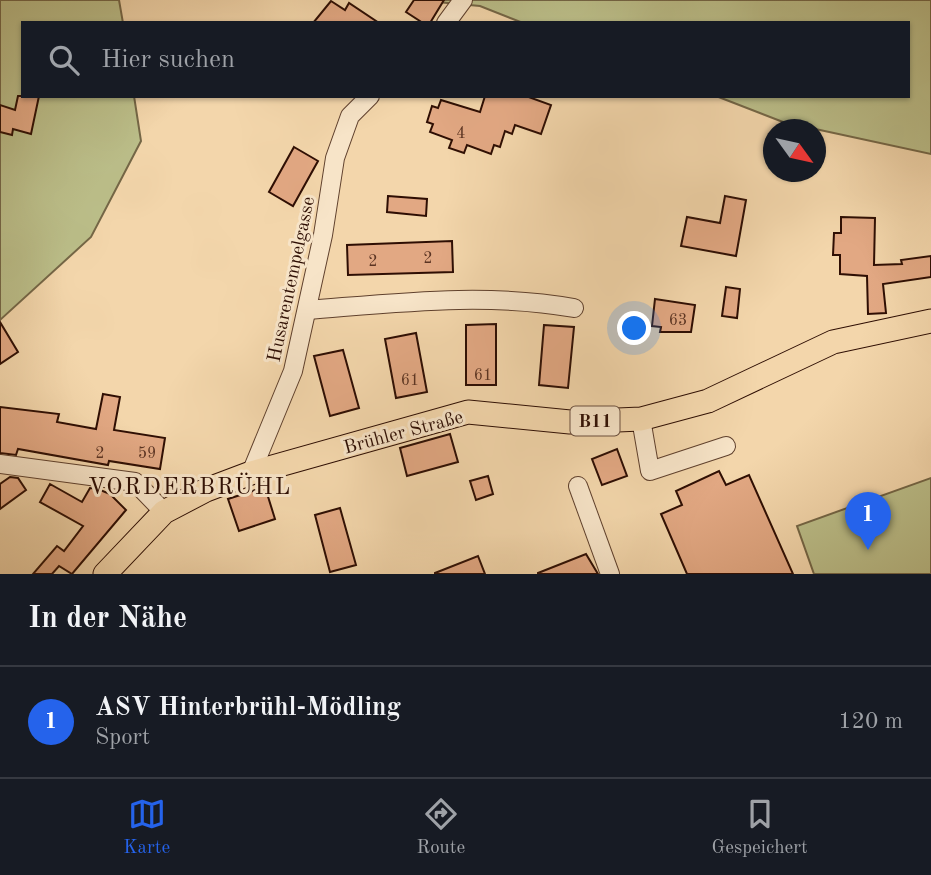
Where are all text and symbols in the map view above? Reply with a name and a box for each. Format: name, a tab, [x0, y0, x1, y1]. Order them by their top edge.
search box	[21, 21, 910, 98]
icon: search	[45, 41, 83, 79]
text: Hier suchen	[101, 47, 235, 73]
north arrow	[763, 119, 826, 182]
house number: 4	[456, 126, 466, 142]
street label: Husarentempelgasse	[266, 195, 319, 364]
house number: 2	[423, 251, 433, 267]
house number: 2	[368, 254, 378, 270]
your location	[617, 311, 651, 345]
house number: 63	[669, 313, 687, 329]
house number: 61	[474, 368, 492, 384]
house number: 61	[401, 373, 419, 389]
road number: B11	[570, 407, 620, 436]
street label: Brühler Straße	[342, 408, 465, 458]
house number: 2	[95, 446, 105, 462]
house number: 59	[138, 446, 156, 462]
district label: VORDERBRÜHL	[88, 472, 292, 499]
pin: 1	[845, 492, 891, 550]
text: In der Nähe	[28, 604, 187, 634]
text: ASV Hinterbrühl-Mödling	[95, 695, 401, 721]
text: 1	[44, 710, 58, 733]
text: 120 m	[838, 710, 903, 733]
text: Sport	[95, 726, 150, 749]
tab: Karte	[123, 795, 170, 860]
tab: Route	[417, 795, 465, 860]
tab: Gespeichert	[712, 795, 808, 860]

